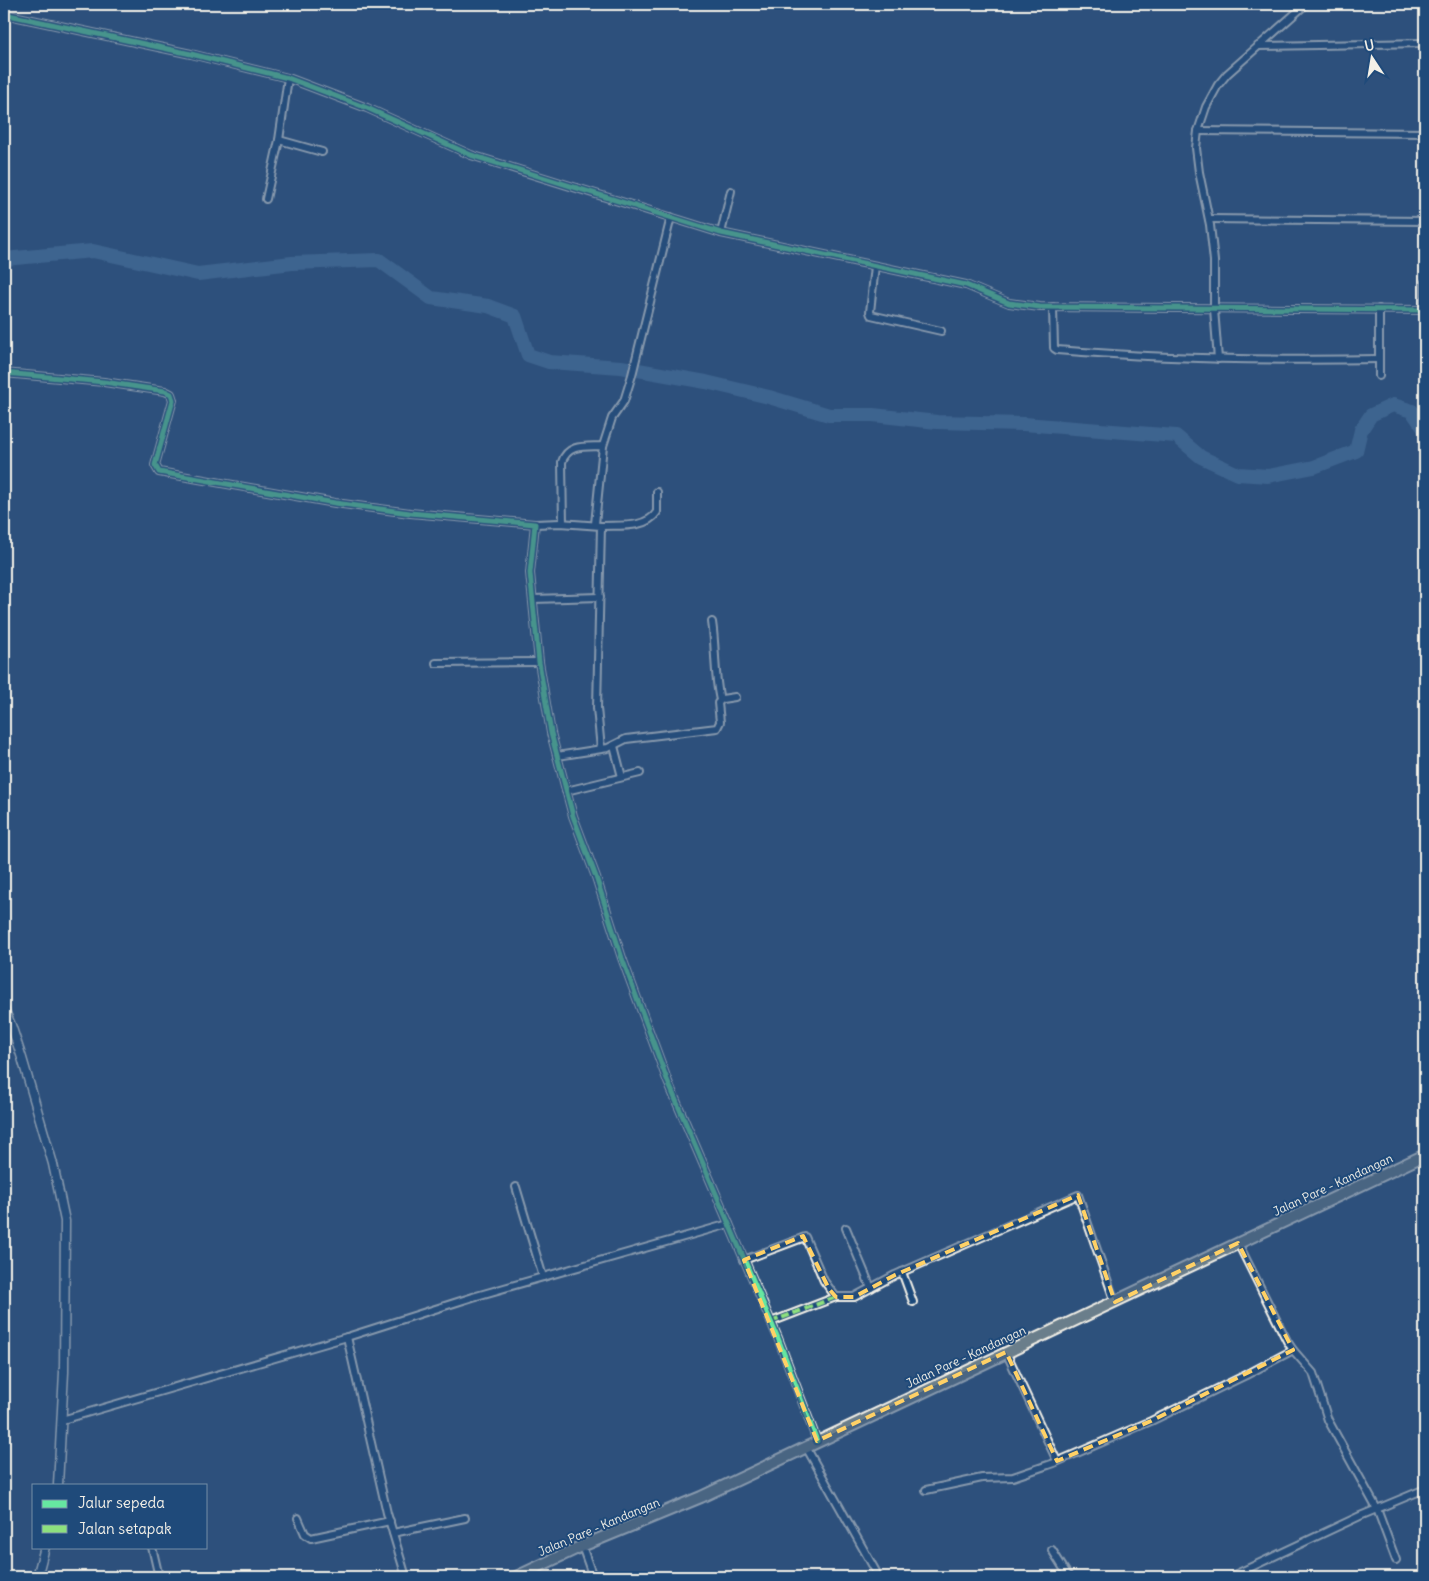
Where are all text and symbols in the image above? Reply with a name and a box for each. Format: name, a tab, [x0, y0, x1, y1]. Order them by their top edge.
north arrow	[1346, 32, 1396, 82]
text: U	[1363, 35, 1376, 55]
street label: Jalan Pare - Kandangan	[1271, 1150, 1395, 1219]
street label: Jalan Pare - Kandangan	[904, 1322, 1028, 1391]
legend	[32, 1484, 208, 1548]
text: Jalur sepeda	[78, 1493, 165, 1512]
street label: Jalan Pare - Kandangan	[536, 1494, 662, 1559]
text: Jalan setapak	[78, 1519, 172, 1538]

